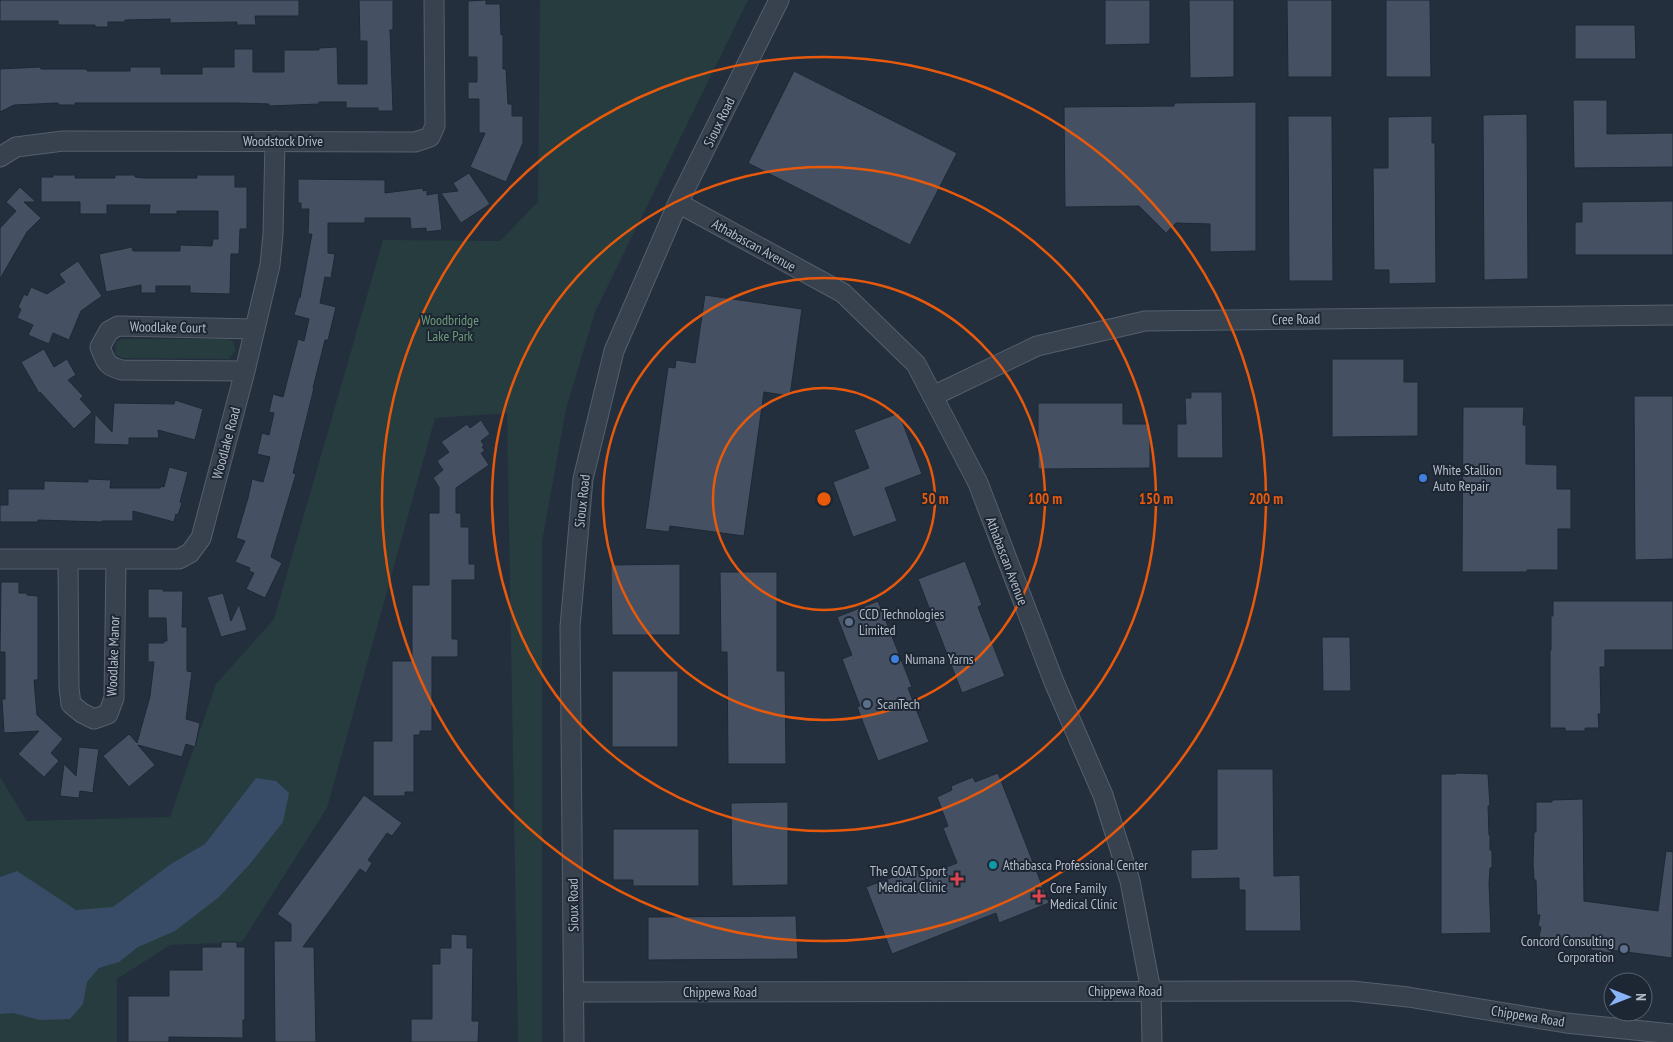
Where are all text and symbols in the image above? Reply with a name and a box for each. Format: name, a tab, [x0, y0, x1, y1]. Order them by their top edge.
street label: Sioux Road	[699, 94, 739, 150]
street label: Woodstock Drive	[243, 132, 323, 150]
street label: Athabascan Avenue	[709, 215, 799, 276]
street label: Cree Road	[1272, 310, 1320, 328]
park label: Woodbridge Lake Park	[421, 311, 479, 345]
street label: Woodlake Court	[130, 317, 206, 337]
street label: Woodlake Road	[208, 405, 244, 481]
place label: White Stallion Auto Repair	[1433, 461, 1501, 495]
marker: White Stallion Auto Repair	[1417, 472, 1429, 484]
street label: Sioux Road	[570, 473, 594, 529]
text: 50 m	[921, 489, 949, 508]
text: 100 m	[1028, 489, 1062, 508]
text: 150 m	[1139, 489, 1173, 508]
text: 200 m	[1249, 489, 1283, 508]
centre of rings	[815, 490, 833, 508]
street label: Athabascan Avenue	[982, 514, 1032, 608]
place label: CCD Technologies Limited	[859, 605, 944, 639]
street label: Woodlake Manor	[103, 615, 123, 697]
marker: CCD Technologies Limited	[843, 616, 855, 628]
place label: Numana Yarns	[905, 650, 974, 668]
marker: Numana Yarns	[889, 653, 901, 665]
place label: ScanTech	[877, 695, 920, 713]
marker: ScanTech	[861, 698, 873, 710]
place label: Athabasca Professional Center	[1003, 856, 1148, 874]
marker: Athabasca Professional Center	[987, 859, 999, 871]
place label: The GOAT Sport Medical Clinic	[870, 862, 946, 896]
marker: The GOAT Sport Medical Clinic	[950, 872, 964, 886]
street label: Sioux Road	[564, 878, 582, 932]
place label: Core Family Medical Clinic	[1050, 879, 1118, 913]
marker: Core Family Medical Clinic	[1032, 889, 1046, 903]
place label: Concord Consulting Corporation	[1521, 932, 1614, 966]
marker: Concord Consulting Corporation	[1618, 943, 1630, 955]
north arrow	[1603, 972, 1653, 1022]
street label: Chippewa Road	[1088, 982, 1162, 1000]
street label: Chippewa Road	[683, 983, 757, 1001]
text: N	[1632, 993, 1650, 1001]
street label: Chippewa Road	[1490, 1001, 1566, 1031]

